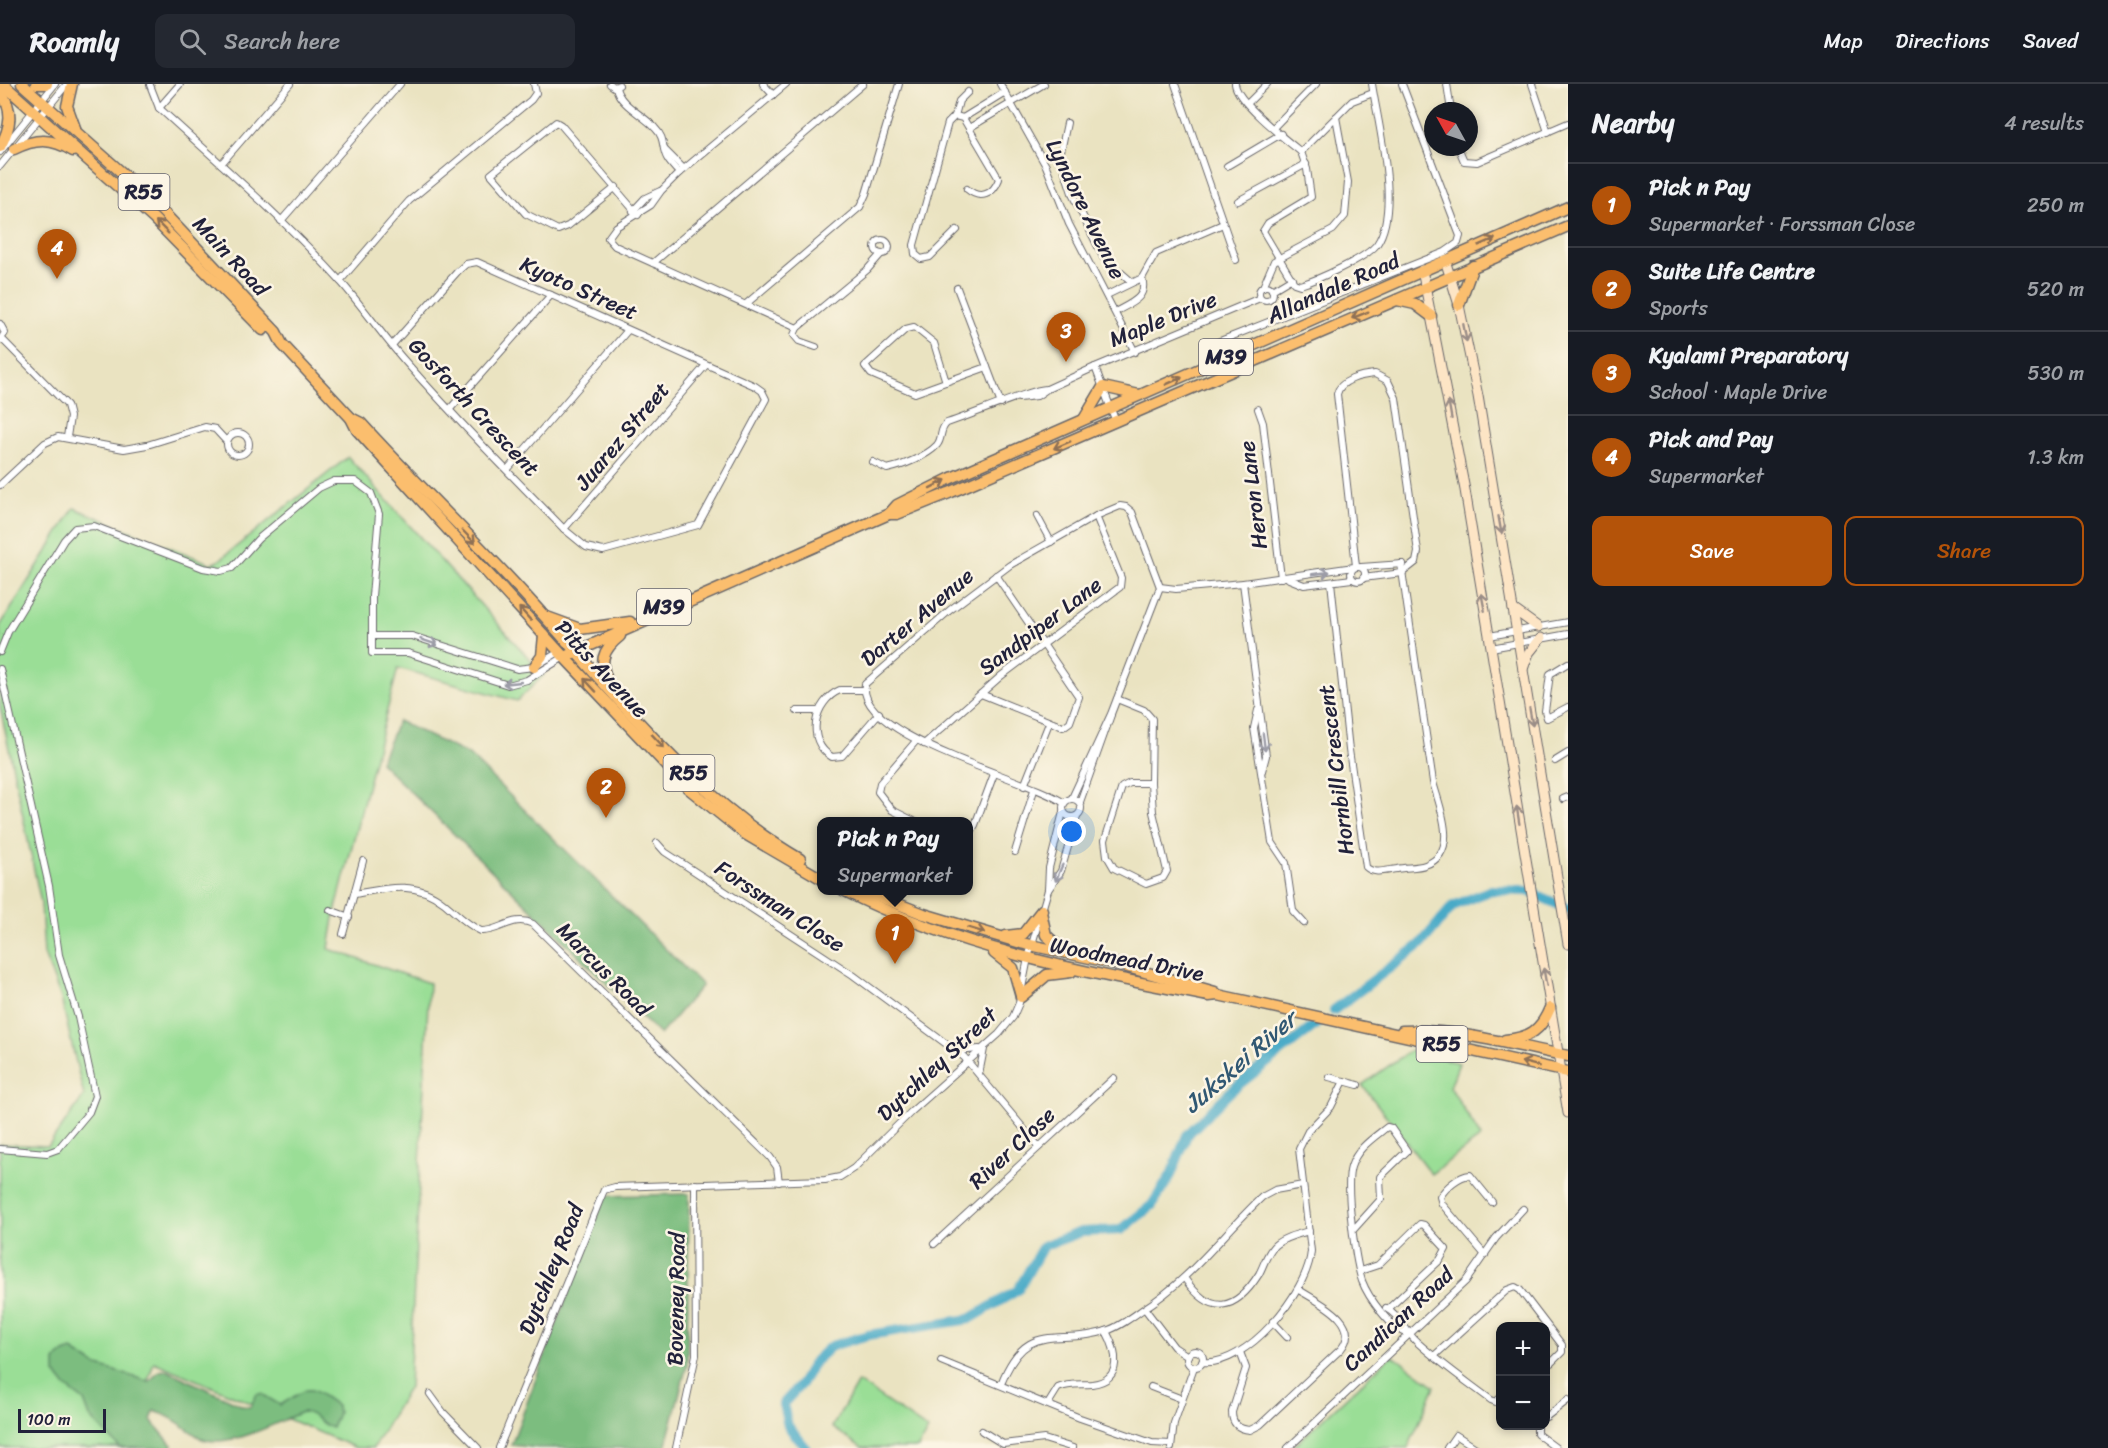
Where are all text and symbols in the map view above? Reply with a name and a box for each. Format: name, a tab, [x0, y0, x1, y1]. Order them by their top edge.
search box	[155, 14, 575, 68]
text: Roamly	[30, 17, 119, 66]
text: Search here	[224, 22, 340, 61]
text: Map	[1824, 22, 1862, 60]
text: Directions	[1895, 22, 1990, 60]
text: Saved	[2023, 22, 2078, 60]
icon: search	[176, 25, 209, 58]
text: Nearby	[1592, 100, 1674, 146]
north arrow	[1424, 102, 1478, 156]
text: 4 results	[2004, 106, 2084, 141]
street label: Lyndore Avenue	[1035, 132, 1137, 286]
text: Pick n Pay	[1649, 168, 1750, 207]
road number: R55	[118, 174, 170, 210]
text: 1	[1607, 188, 1616, 223]
text: 250 m	[2027, 188, 2084, 223]
street label: Main Road	[183, 206, 280, 307]
text: Supermarket · Forssman Close	[1649, 207, 1915, 242]
one-way arrow	[155, 220, 170, 234]
pin: 4	[38, 230, 76, 279]
one-way arrow	[1477, 236, 1496, 247]
street label: Allandale Road	[1259, 241, 1407, 335]
street label: Kyoto Street	[514, 245, 645, 332]
text: Suite Life Centre	[1649, 252, 1815, 291]
text: 2	[1606, 272, 1617, 307]
text: 520 m	[2027, 272, 2084, 307]
street label: Maple Drive	[1103, 280, 1223, 358]
text: Sports	[1649, 291, 1708, 326]
one-way arrow	[1351, 310, 1369, 321]
pin: 3	[1046, 312, 1086, 362]
one-way arrow	[1460, 323, 1471, 342]
street label: Gosforth Crescent	[398, 328, 550, 486]
text: Kyalami Preparatory	[1649, 336, 1848, 375]
road number: M39	[1199, 339, 1253, 375]
text: 3	[1606, 356, 1617, 391]
text: 530 m	[2028, 356, 2084, 391]
street label: Juarez Street	[564, 372, 680, 500]
one-way arrow	[1165, 374, 1183, 386]
text: School · Maple Drive	[1649, 375, 1827, 410]
one-way arrow	[1445, 400, 1456, 420]
text: Pick and Pay	[1649, 420, 1773, 459]
street label: Heron Lane	[1227, 438, 1279, 552]
one-way arrow	[1054, 440, 1072, 451]
text: 4	[1605, 440, 1618, 475]
text: 1.3 km	[2027, 440, 2084, 475]
text: Supermarket	[1649, 459, 1764, 494]
one-way arrow	[929, 478, 947, 489]
one-way arrow	[1495, 514, 1506, 534]
button: Save	[1592, 516, 1832, 586]
button: Share	[1844, 516, 2084, 586]
one-way arrow	[462, 529, 476, 544]
street label: Darter Avenue	[851, 557, 983, 677]
street label: Sandpiper Lane	[969, 566, 1111, 686]
one-way arrow	[1310, 568, 1330, 579]
road number: M39	[637, 589, 691, 625]
one-way arrow	[1477, 592, 1488, 612]
one-way arrow	[518, 607, 532, 622]
street label: Pitts Avenue	[545, 610, 659, 728]
one-way arrow	[419, 637, 438, 648]
one-way arrow	[503, 678, 522, 689]
one-way arrow	[583, 678, 597, 693]
street label: Hornbill Crescent	[1306, 682, 1366, 857]
one-way arrow	[1526, 707, 1537, 726]
one-way arrow	[1259, 731, 1270, 751]
one-way arrow	[651, 733, 665, 748]
road number: R55	[664, 755, 714, 791]
pin: 2	[586, 768, 626, 818]
one-way arrow	[1512, 806, 1523, 825]
popup	[817, 817, 973, 895]
your location	[1057, 817, 1086, 846]
text: Pick n Pay	[838, 819, 939, 858]
street label: Forssman Close	[707, 849, 853, 963]
text: Supermarket	[838, 858, 952, 893]
one-way arrow	[1053, 864, 1064, 882]
street label: Marcus Road	[547, 912, 662, 1027]
pin: 1	[876, 914, 914, 964]
one-way arrow	[966, 925, 985, 936]
street label: Woodmead Drive	[1047, 925, 1208, 993]
one-way arrow	[1539, 967, 1550, 987]
street label: Dytchley Street	[867, 996, 1008, 1131]
water label: Jukskei River	[1173, 997, 1310, 1124]
road number: R55	[1416, 1026, 1468, 1062]
one-way arrow	[1521, 1057, 1540, 1069]
street label: River Close	[959, 1097, 1065, 1199]
street label: Dytchley Road	[507, 1196, 596, 1340]
street label: Boveney Road	[655, 1231, 697, 1366]
street label: Candican Road	[1333, 1256, 1464, 1381]
map controls	[1496, 1322, 1550, 1430]
button: +	[1496, 1322, 1550, 1376]
button: −	[1496, 1376, 1550, 1430]
text: 100 m	[27, 1405, 71, 1434]
scale bar	[18, 1406, 106, 1434]

